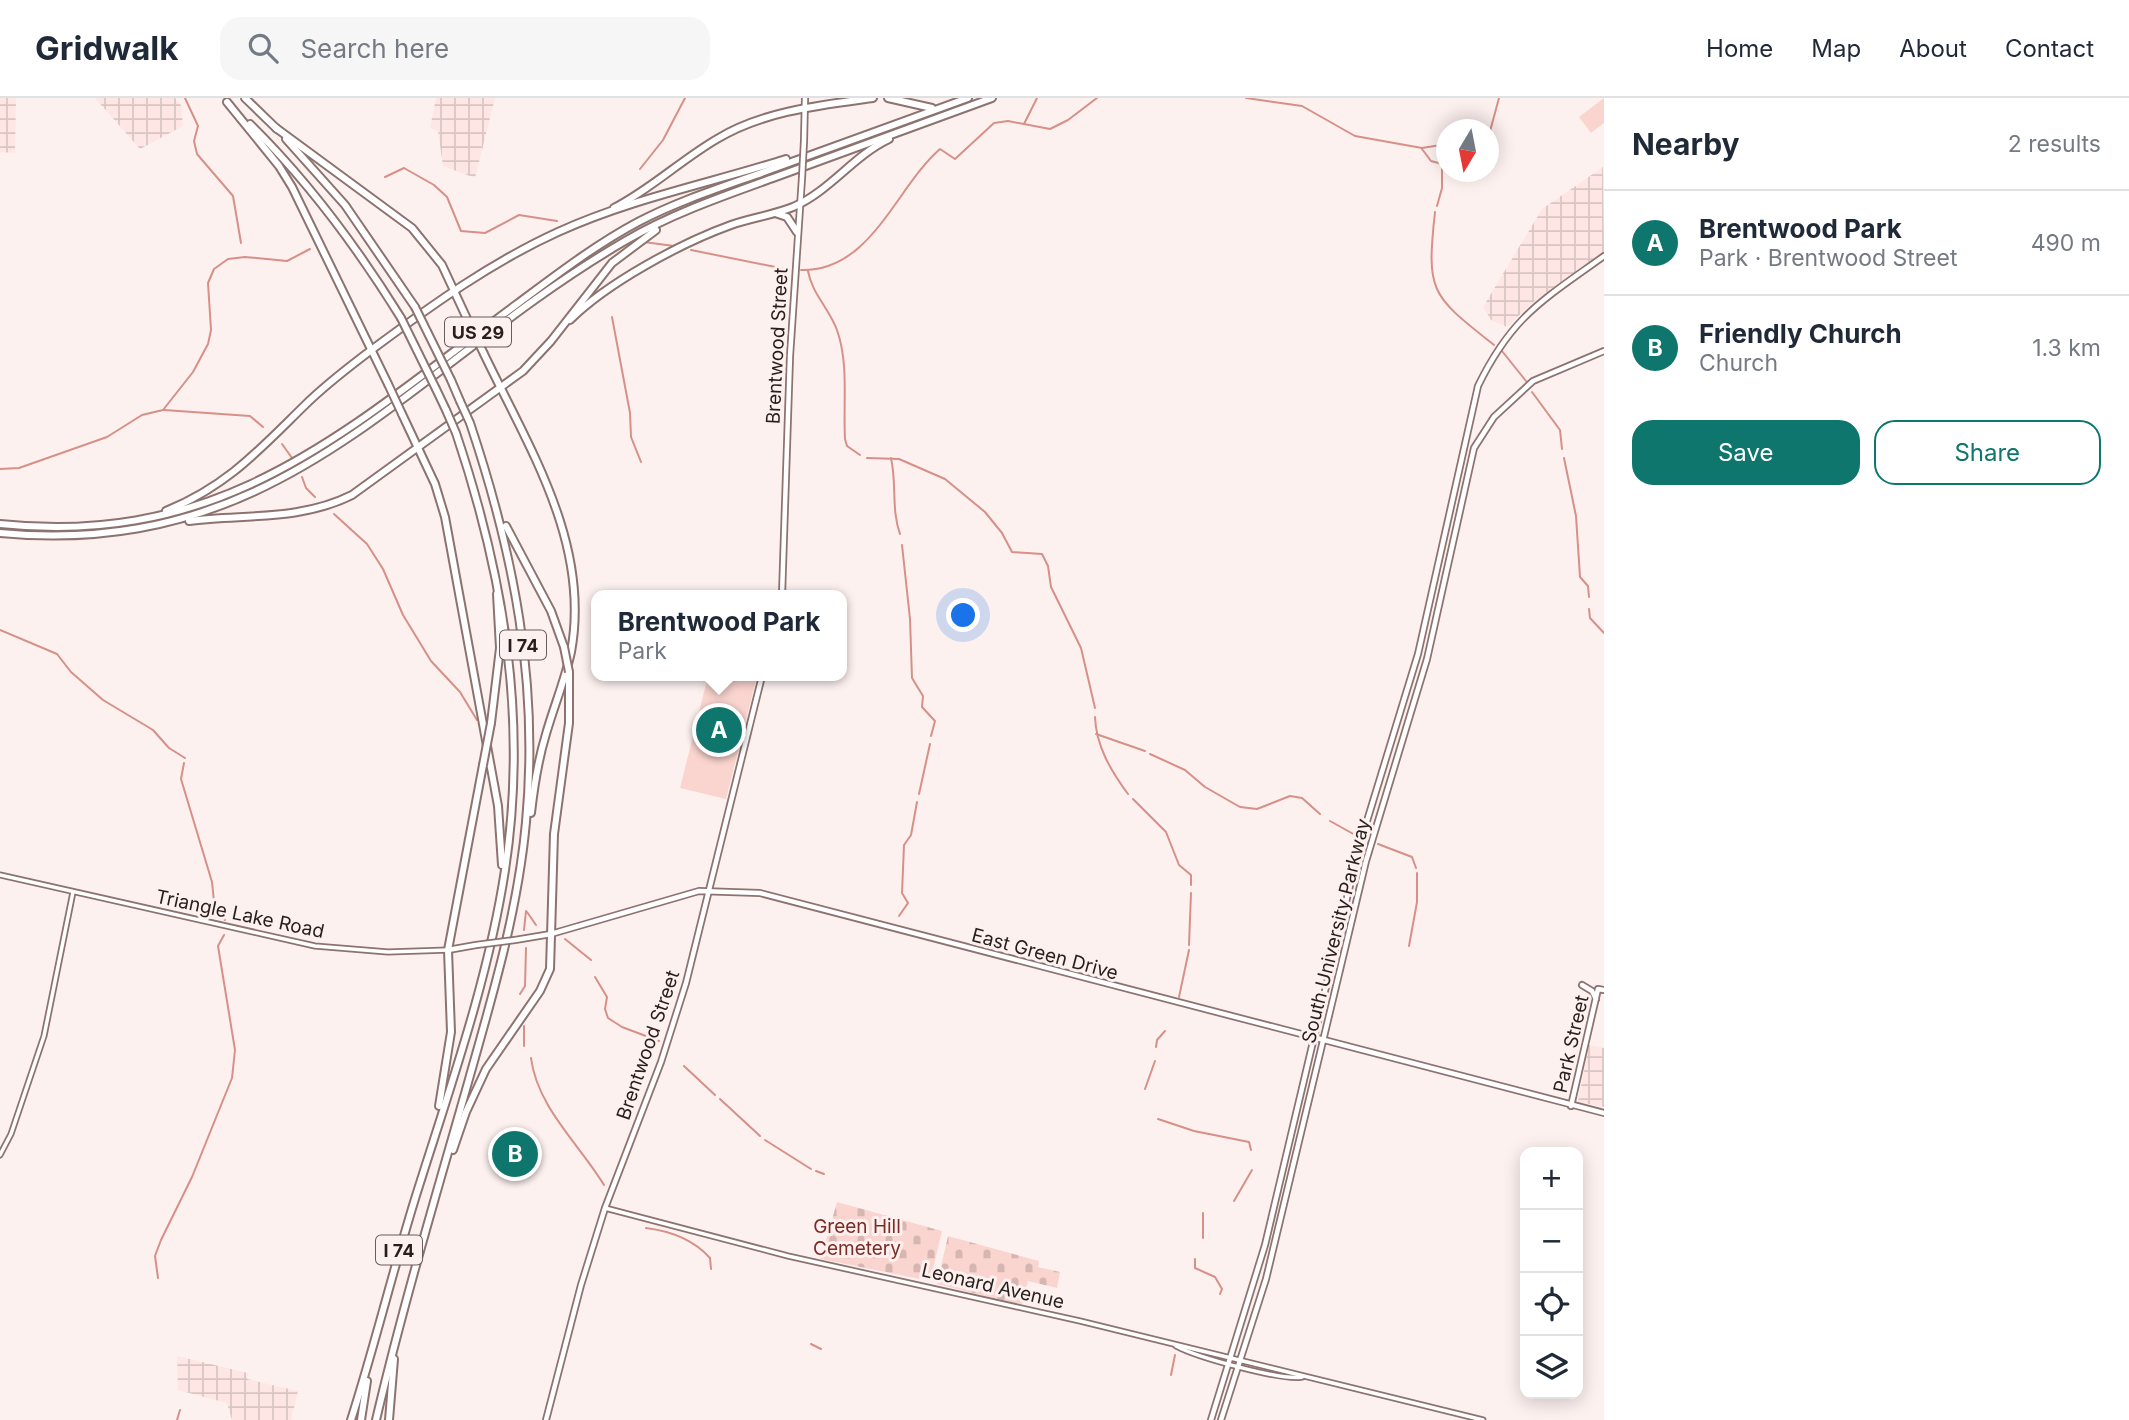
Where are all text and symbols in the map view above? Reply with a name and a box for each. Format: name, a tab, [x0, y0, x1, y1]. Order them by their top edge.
search box	[220, 17, 710, 80]
text: Gridwalk	[35, 28, 178, 68]
icon: search	[244, 29, 282, 67]
text: Search here	[300, 33, 449, 64]
text: Home	[1706, 34, 1773, 63]
text: Map	[1811, 34, 1861, 63]
text: About	[1899, 34, 1967, 63]
text: Contact	[2005, 34, 2094, 63]
north arrow	[1436, 119, 1499, 182]
text: Nearby	[1632, 126, 1740, 162]
text: 2 results	[2008, 130, 2101, 158]
text: Brentwood Park	[1699, 213, 1902, 244]
text: A	[1646, 229, 1664, 257]
text: 490 m	[2031, 229, 2101, 257]
text: Park · Brentwood Street	[1699, 244, 1957, 272]
street label: Brentwood Street	[761, 267, 793, 425]
road number: US 29	[445, 318, 511, 346]
text: Friendly Church	[1699, 318, 1902, 349]
text: B	[1647, 334, 1663, 362]
text: 1.3 km	[2032, 334, 2101, 362]
text: Church	[1699, 349, 1778, 377]
button: Save	[1632, 420, 1860, 485]
button: Share	[1874, 420, 2101, 485]
popup	[591, 590, 847, 681]
your location	[946, 598, 980, 632]
text: Brentwood Park	[618, 606, 820, 637]
road number: I 74	[500, 630, 546, 660]
text: Park	[618, 637, 667, 665]
pin: A	[696, 704, 742, 756]
street label: South University Parkway	[1297, 816, 1375, 1046]
street label: Triangle Lake Road	[154, 885, 326, 943]
street label: East Green Drive	[969, 923, 1121, 985]
street label: Brentwood Street	[612, 967, 684, 1123]
street label: Park Street	[1549, 993, 1593, 1095]
pin: B	[492, 1128, 538, 1180]
map controls	[1520, 1147, 1583, 1399]
button: +	[1520, 1147, 1583, 1210]
button: −	[1520, 1210, 1583, 1273]
park label: Green Hill Cemetery	[813, 1215, 901, 1260]
road number: I 74	[376, 1236, 422, 1265]
street label: Leonard Avenue	[919, 1258, 1067, 1314]
button: locate	[1520, 1273, 1583, 1336]
button: layers	[1520, 1336, 1583, 1399]

